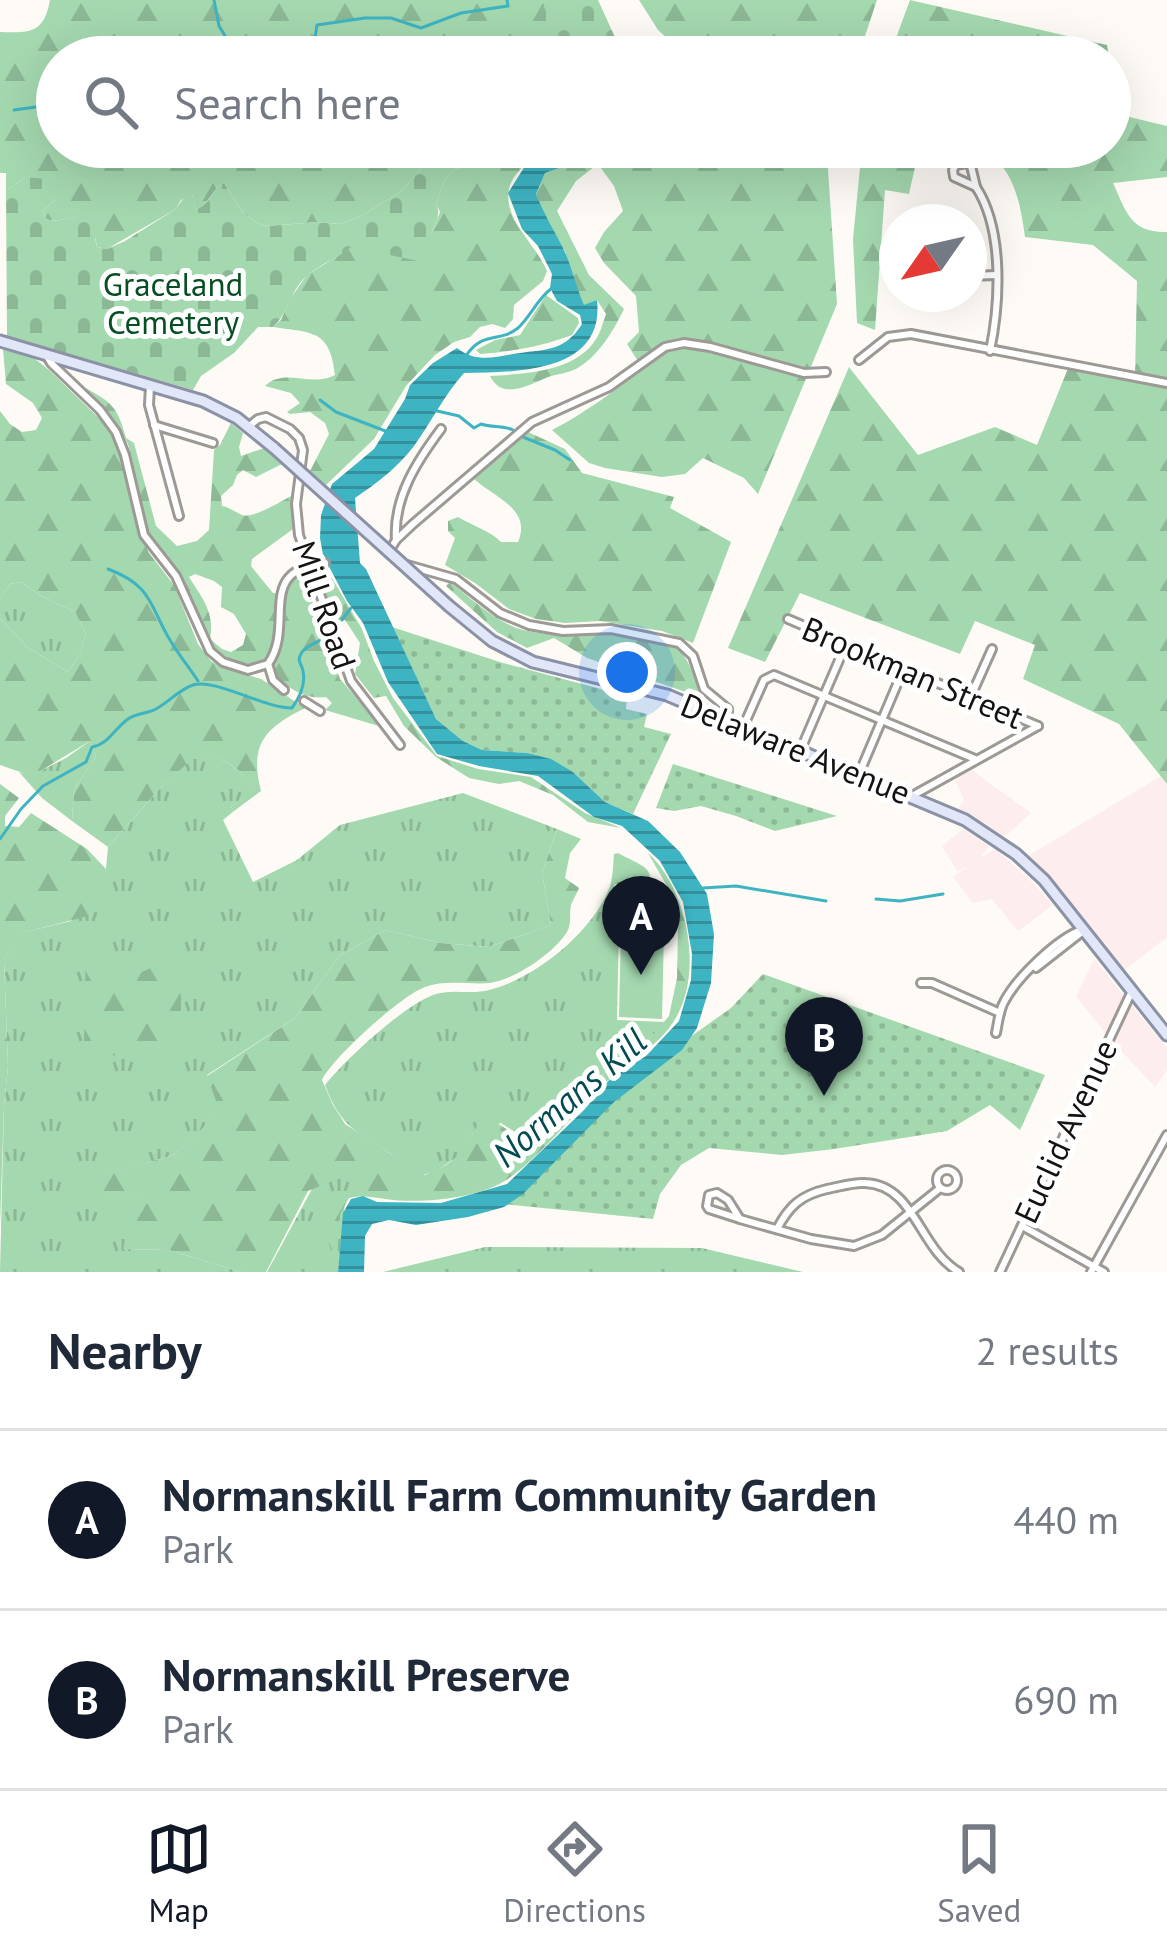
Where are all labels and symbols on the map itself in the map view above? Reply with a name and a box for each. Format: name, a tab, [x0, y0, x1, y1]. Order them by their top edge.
north arrow	[879, 204, 987, 312]
park label: Graceland Cemetery	[103, 262, 243, 343]
street label: Mill Road	[283, 535, 367, 675]
street label: Brookman Street	[796, 606, 1030, 738]
your location	[597, 642, 657, 702]
street label: Delaware Avenue	[675, 682, 917, 814]
pin: A	[602, 876, 680, 975]
pin: B	[785, 997, 863, 1096]
water label: Normans Kill	[482, 1017, 656, 1177]
street label: Euclid Avenue	[1004, 1032, 1126, 1230]

